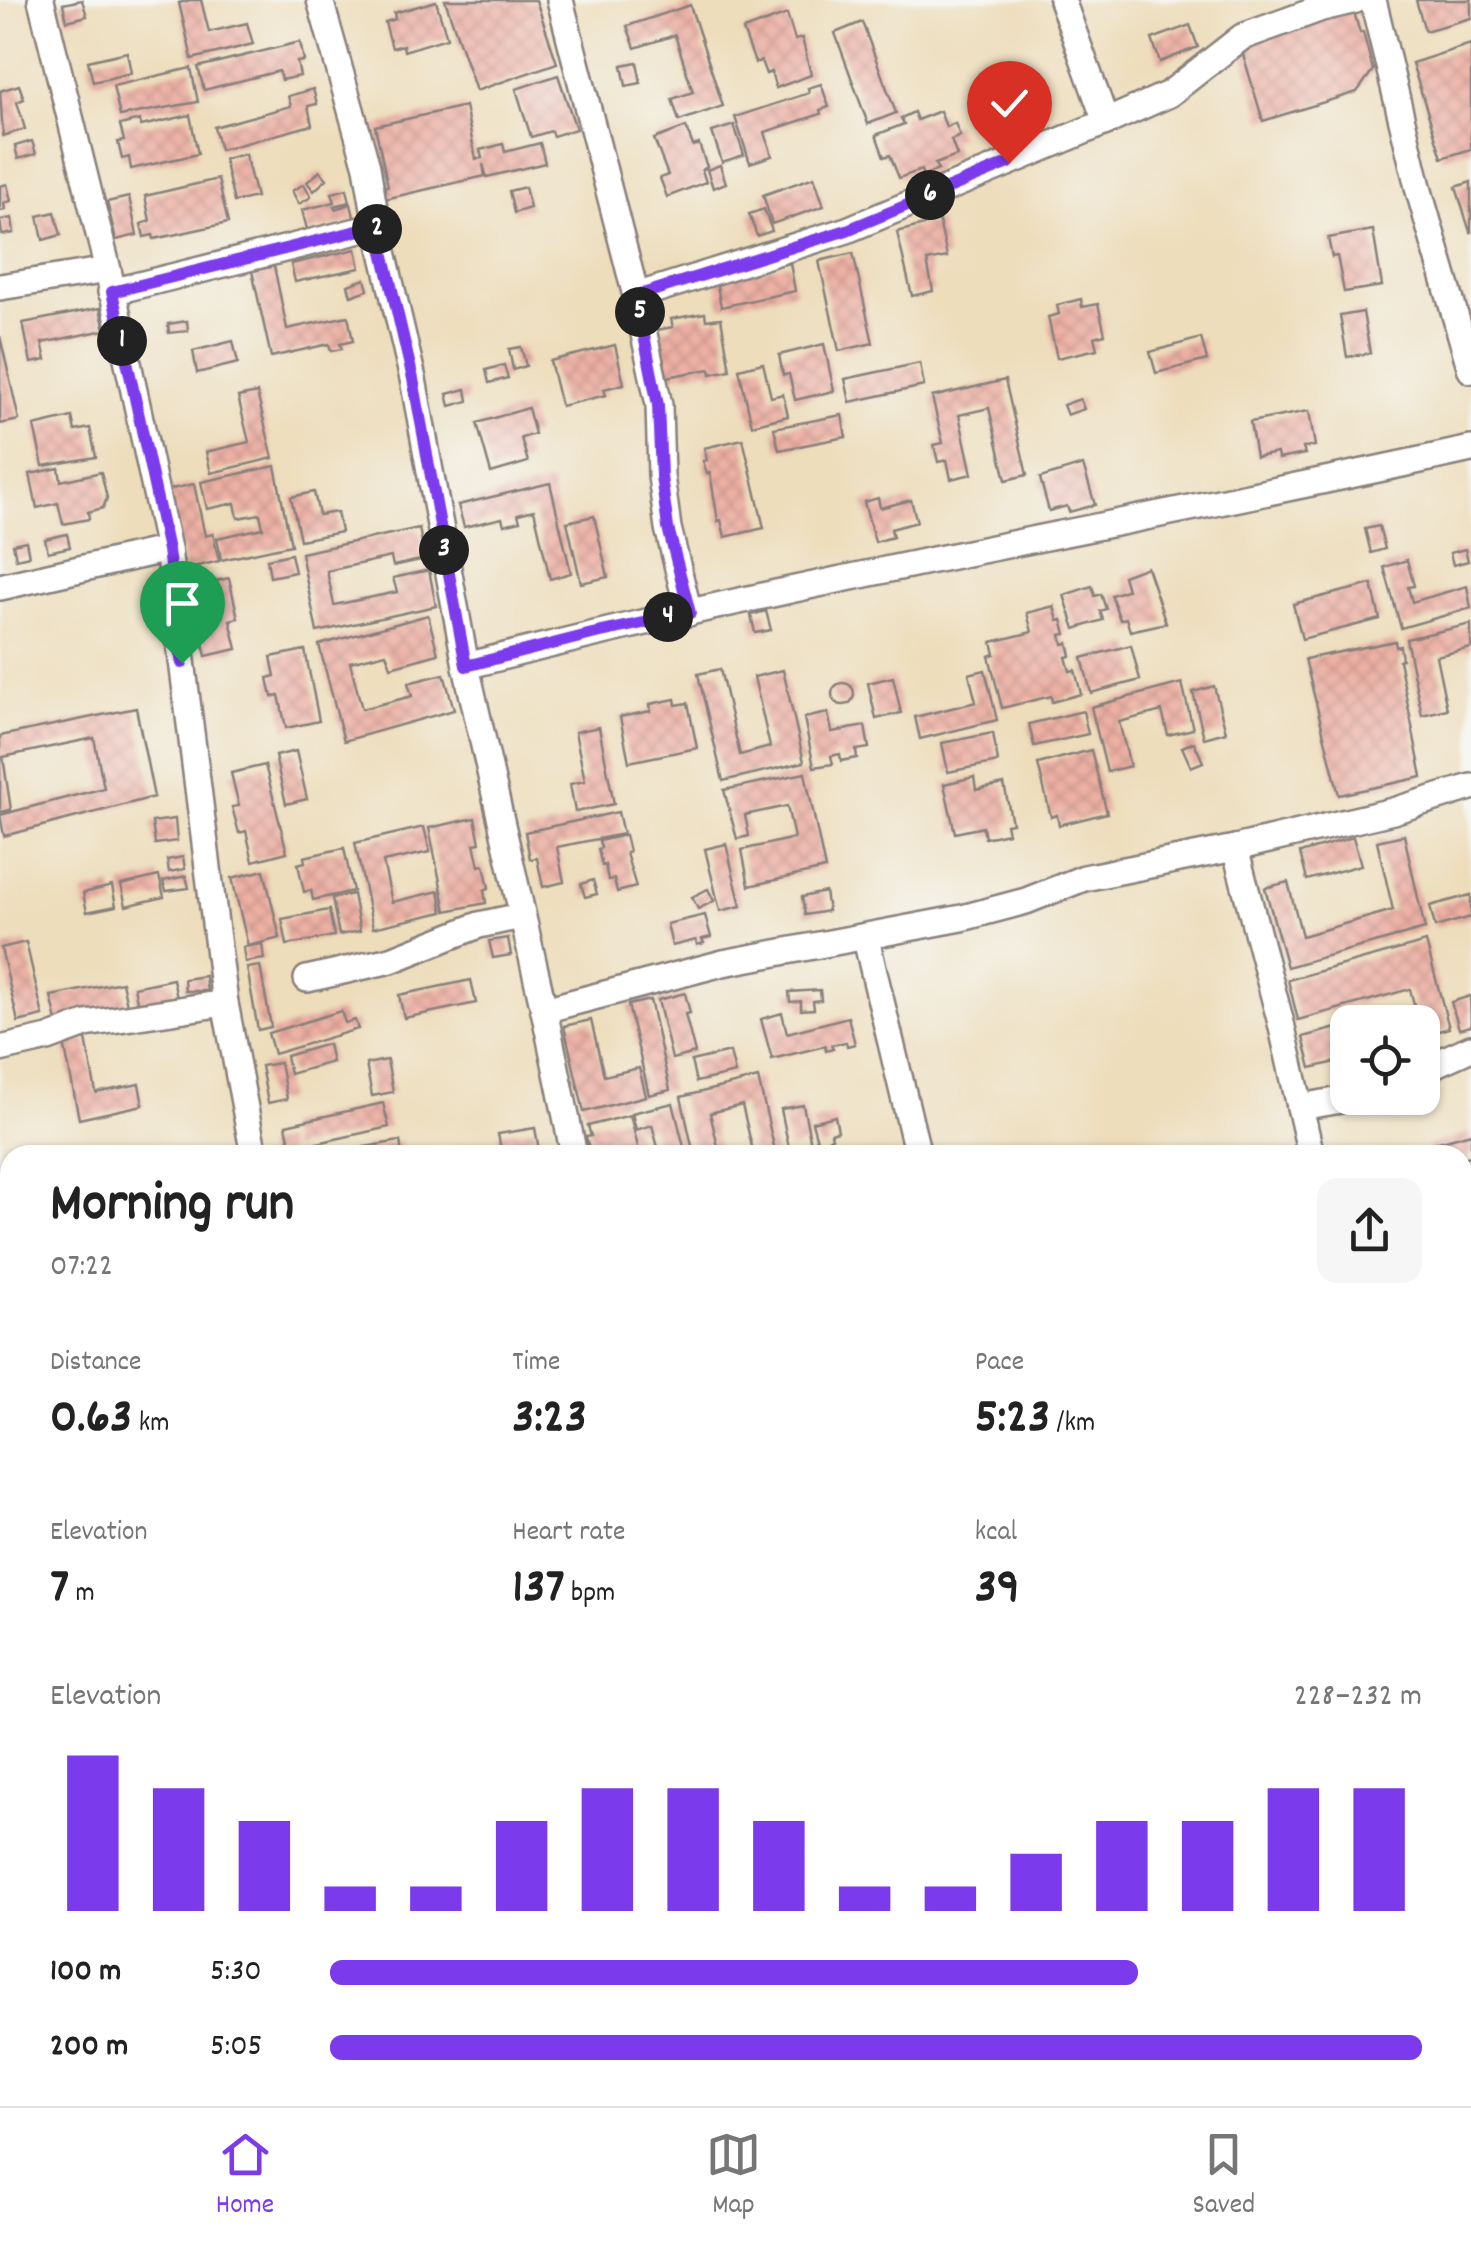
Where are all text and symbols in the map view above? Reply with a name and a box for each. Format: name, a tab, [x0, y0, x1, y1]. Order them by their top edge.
pin	[967, 61, 1052, 164]
icon: check	[982, 76, 1037, 131]
pin: 6	[905, 170, 955, 220]
text: 6	[923, 175, 937, 215]
pin: 2	[352, 204, 402, 254]
text: 2	[371, 209, 383, 249]
pin: 5	[615, 287, 665, 337]
text: 5	[634, 292, 646, 332]
pin: 1	[97, 316, 147, 366]
text: 1	[119, 321, 125, 361]
pin: 3	[419, 525, 469, 575]
text: 3	[438, 530, 450, 570]
pin	[140, 561, 225, 664]
icon: arrive	[155, 576, 210, 631]
pin: 4	[643, 592, 693, 642]
text: 4	[662, 597, 674, 637]
map controls	[1330, 1005, 1440, 1115]
button: locate	[1330, 1005, 1440, 1115]
text: Morning run	[50, 1168, 294, 1247]
button: share	[1317, 1178, 1422, 1283]
text: 07:22	[50, 1245, 113, 1291]
text: Distance	[50, 1344, 141, 1384]
text: Time	[512, 1344, 560, 1384]
text: Pace	[975, 1344, 1024, 1384]
text: 0.63	[50, 1384, 132, 1456]
text: 3:23	[512, 1384, 587, 1456]
text: 5:23	[975, 1384, 1050, 1456]
text: km	[132, 1405, 169, 1445]
text: /km	[1050, 1405, 1095, 1445]
text: Elevation	[50, 1514, 147, 1554]
text: Heart rate	[512, 1514, 625, 1554]
text: kcal	[975, 1514, 1017, 1554]
text: 7	[50, 1554, 69, 1626]
text: 137	[512, 1554, 565, 1626]
text: 39	[975, 1554, 1020, 1626]
text: m	[69, 1575, 95, 1615]
text: bpm	[565, 1575, 615, 1615]
text: Elevation	[50, 1675, 161, 1721]
text: 228–232 m	[1294, 1675, 1422, 1721]
text: 100 m	[50, 1950, 121, 1996]
text: 5:30	[210, 1950, 262, 1996]
text: 200 m	[50, 2025, 128, 2071]
text: 5:05	[210, 2025, 262, 2071]
tab: Home	[216, 2127, 274, 2227]
tab: Map	[706, 2127, 761, 2227]
tab: Saved	[1193, 2127, 1255, 2227]

